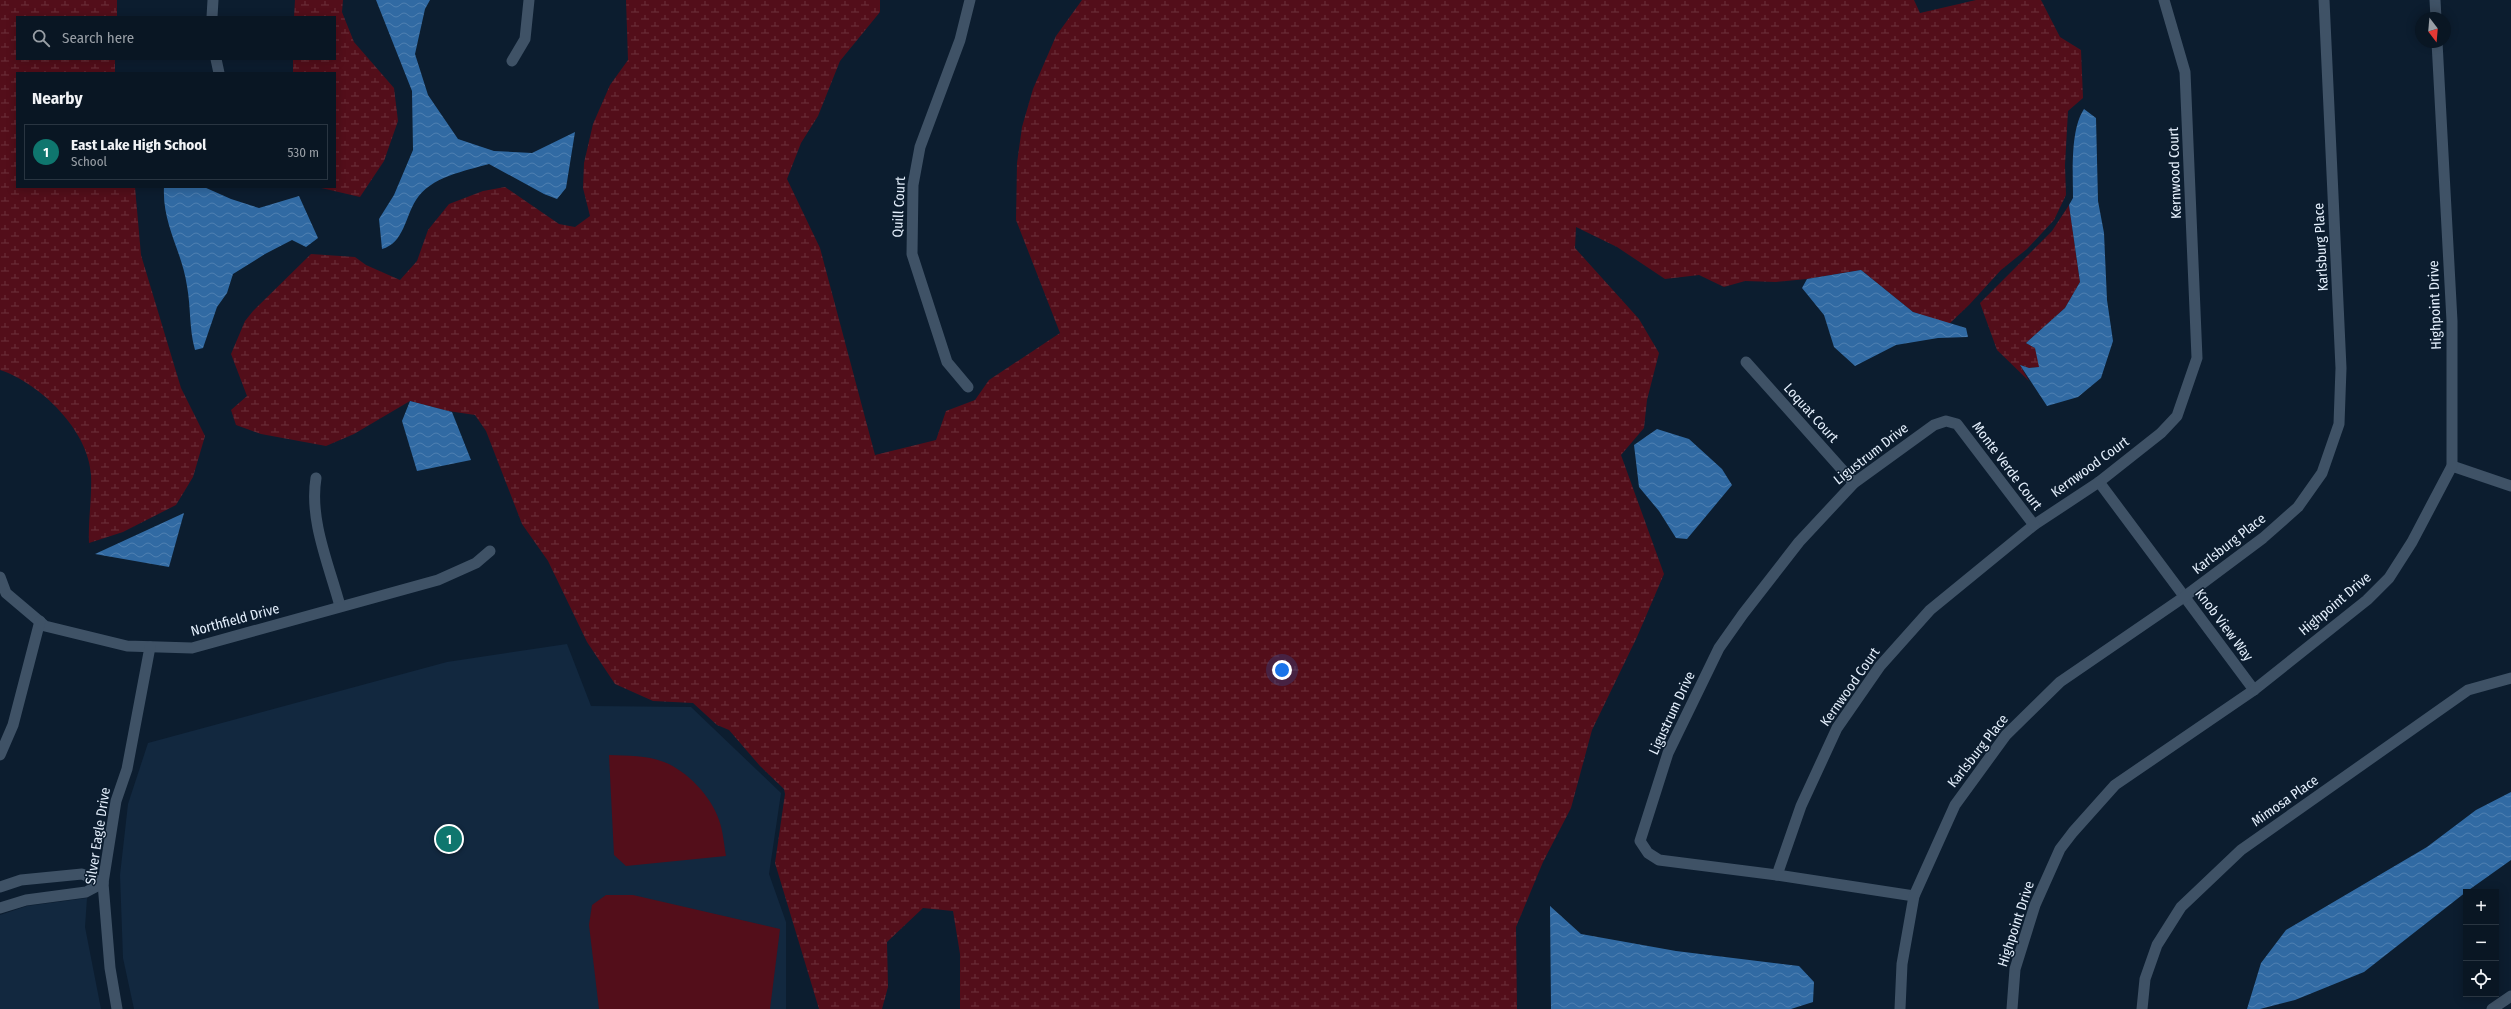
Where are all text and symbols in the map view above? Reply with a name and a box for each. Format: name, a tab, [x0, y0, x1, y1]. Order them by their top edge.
north arrow	[2415, 12, 2451, 48]
search box	[16, 16, 336, 60]
icon: search	[30, 27, 52, 49]
text: Search here	[62, 29, 134, 47]
text: Nearby	[32, 88, 83, 109]
street label: Kernwood Court	[2165, 126, 2185, 219]
text: East Lake High School	[71, 136, 206, 154]
text: 1	[43, 145, 49, 160]
text: 530 m	[287, 145, 319, 160]
text: School	[71, 154, 107, 169]
street label: Quill Court	[889, 176, 909, 238]
street label: Karlsburg Place	[2310, 202, 2332, 292]
street label: Highpoint Drive	[2425, 260, 2445, 350]
street label: Loquat Court	[1780, 380, 1842, 446]
street label: Monte Verde Court	[1968, 418, 2046, 514]
street label: Ligustrum Drive	[1830, 420, 1912, 488]
street label: Kernwood Court	[2048, 433, 2133, 501]
street label: Karlsburg Place	[2189, 510, 2269, 578]
street label: Highpoint Drive	[2295, 569, 2375, 639]
street label: Knob View Way	[2191, 586, 2257, 665]
street label: Northfield Drive	[189, 600, 281, 640]
street label: Kernwood Court	[1817, 644, 1884, 730]
your location	[1272, 660, 1292, 680]
street label: Ligustrum Drive	[1645, 669, 1699, 757]
street label: Karlsburg Place	[1944, 711, 2012, 791]
street label: Mimosa Place	[2248, 772, 2322, 830]
street label: Silver Eagle Drive	[82, 786, 114, 886]
pin: 1	[436, 824, 462, 854]
street label: Highpoint Drive	[1994, 879, 2038, 969]
map controls	[2463, 889, 2499, 997]
button: +	[2463, 889, 2499, 925]
button: −	[2463, 925, 2499, 961]
button: locate	[2463, 961, 2499, 997]

